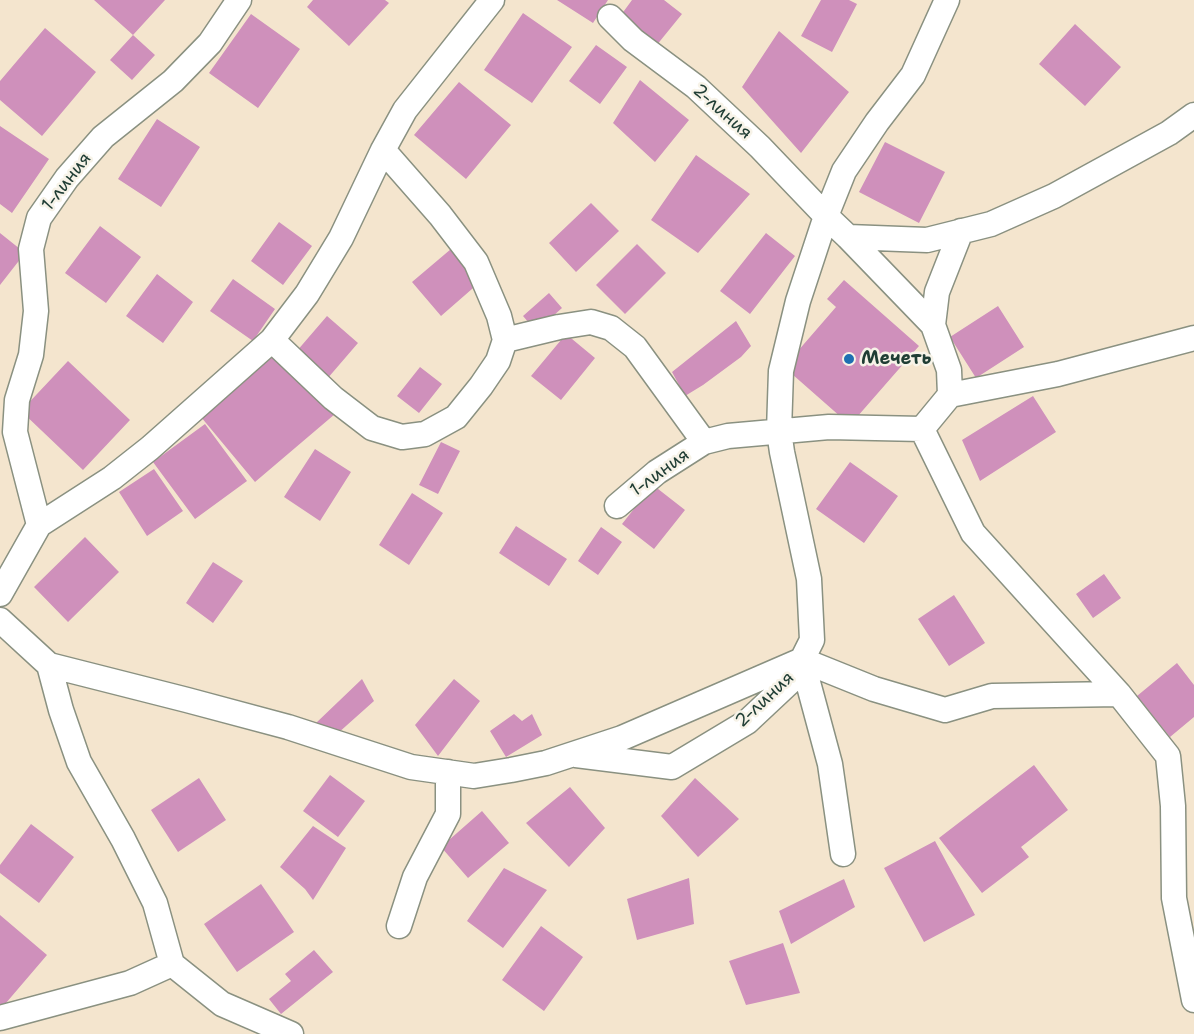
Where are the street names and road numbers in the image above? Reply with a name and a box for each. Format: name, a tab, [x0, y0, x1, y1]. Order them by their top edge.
street label: 2-линия	[688, 80, 756, 144]
street label: 1-линия	[38, 149, 96, 215]
street label: 1-линия	[626, 444, 694, 502]
street label: 2-линия	[731, 667, 799, 733]

